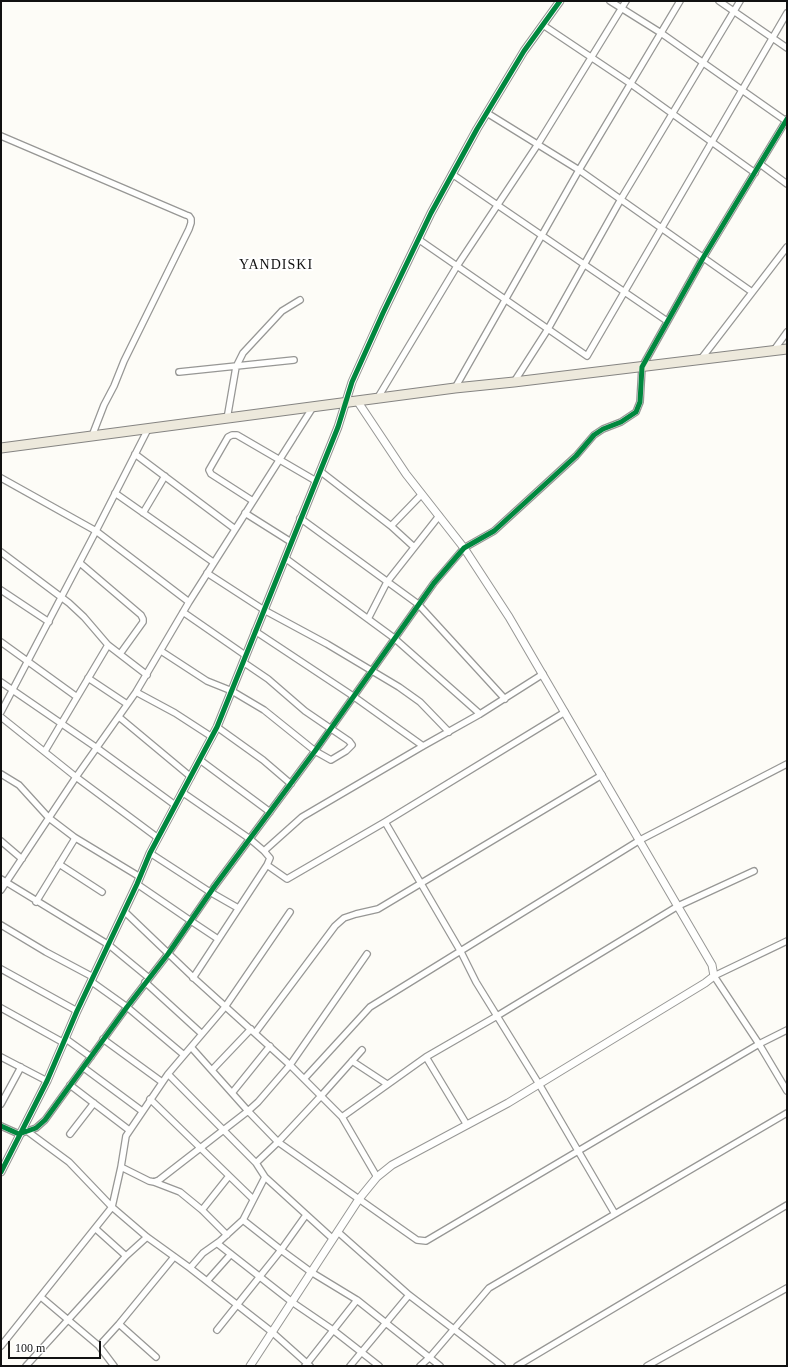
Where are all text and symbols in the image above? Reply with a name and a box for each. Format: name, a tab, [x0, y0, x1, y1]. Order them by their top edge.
district label: YANDISKI	[239, 257, 313, 273]
scale bar	[10, 1333, 103, 1359]
text: 100 m	[15, 1341, 45, 1355]

